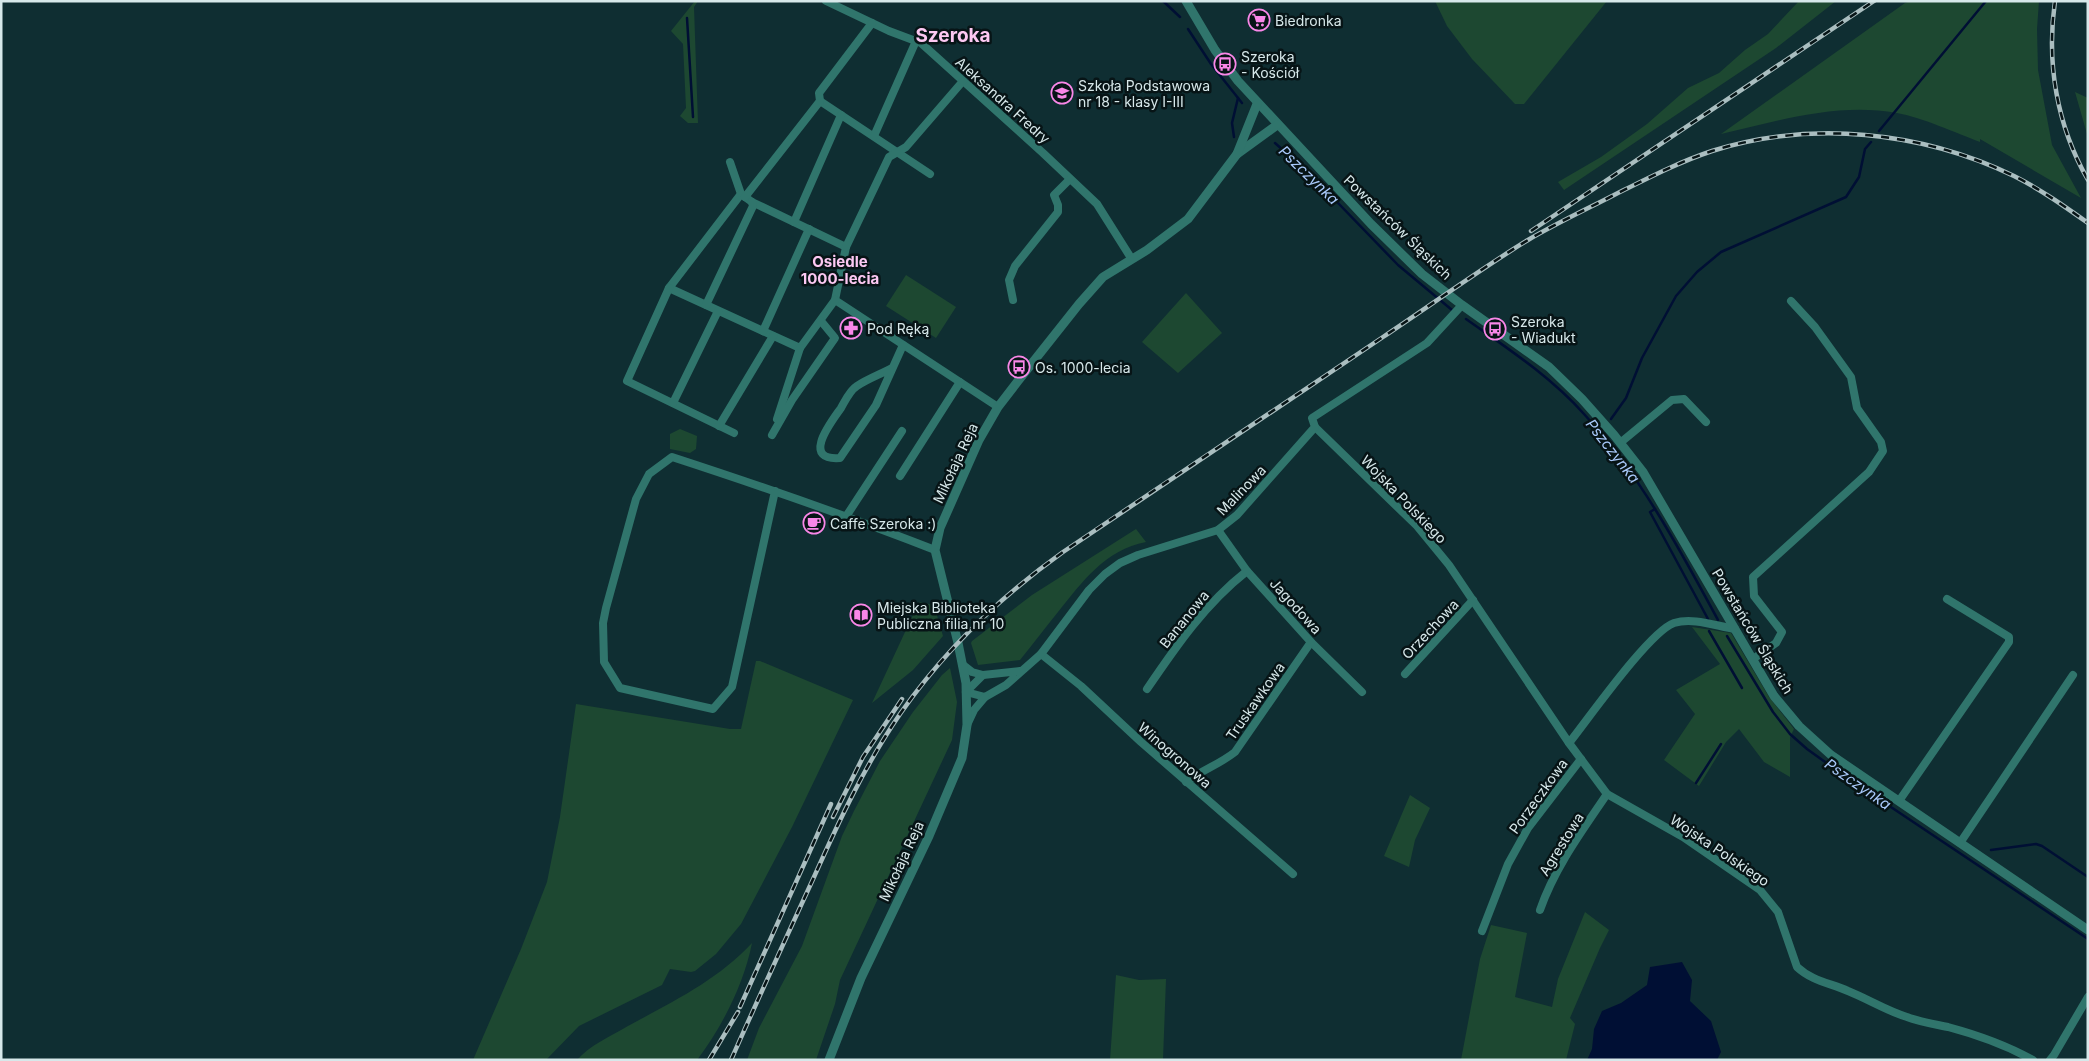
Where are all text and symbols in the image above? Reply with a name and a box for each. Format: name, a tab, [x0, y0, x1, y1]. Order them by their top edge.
supermarket icon: Biedronka	[1247, 8, 1271, 32]
place label: Biedronka	[1275, 12, 1342, 29]
district label: Szeroka	[915, 24, 991, 47]
place label: Szeroka - Kościół	[1241, 48, 1300, 81]
bus stop icon: Szeroka - Kościół	[1213, 52, 1237, 76]
street label: Aleksandra Fredry	[952, 53, 1054, 147]
place label: Szkoła Podstawowa nr 18 - klasy I-III	[1078, 77, 1210, 110]
school or university icon: Szkoła Podstawowa nr 18 - klasy I-III	[1050, 81, 1074, 105]
water label: Pszczynka	[1275, 142, 1343, 208]
street label: Powstańców Śląskich	[1341, 171, 1455, 283]
district label: Osiedle 1000-lecia	[801, 252, 879, 288]
place label: Szeroka - Wiadukt	[1511, 313, 1576, 346]
pharmacy icon: Pod Ręką	[839, 316, 863, 340]
bus stop icon: Szeroka - Wiadukt	[1483, 317, 1507, 341]
place label: Pod Ręką	[867, 320, 929, 337]
bus stop icon: Os. 1000-lecia	[1007, 355, 1031, 379]
place label: Os. 1000-lecia	[1035, 359, 1131, 376]
water label: Pszczynka	[1582, 415, 1644, 487]
street label: Mikołaja Reja	[929, 420, 981, 506]
street label: Wojska Polskiego	[1358, 451, 1450, 547]
street label: Malinowa	[1213, 461, 1269, 519]
cafe icon: Caffe Szeroka :)	[802, 511, 826, 535]
place label: Caffe Szeroka :)	[830, 515, 936, 532]
street label: Powstańców Śląskich	[1709, 565, 1797, 697]
street label: Jagodowa	[1267, 575, 1325, 637]
street label: Bananowa	[1156, 587, 1212, 651]
street label: Orzechowa	[1398, 596, 1462, 662]
place label: Miejska Biblioteka Publiczna filia nr 10	[877, 599, 1004, 632]
library icon: Miejska Biblioteka Publiczna filia nr 10	[849, 603, 873, 627]
street label: Truskawkowa	[1222, 659, 1288, 743]
street label: Winogronowa	[1135, 719, 1215, 791]
water label: Pszczynka	[1821, 754, 1895, 814]
street label: Porzeczkowa	[1505, 755, 1571, 837]
street label: Agrestowa	[1535, 809, 1587, 879]
street label: Wojska Polskiego	[1667, 811, 1773, 889]
street label: Mikołaja Reja	[875, 818, 927, 904]

